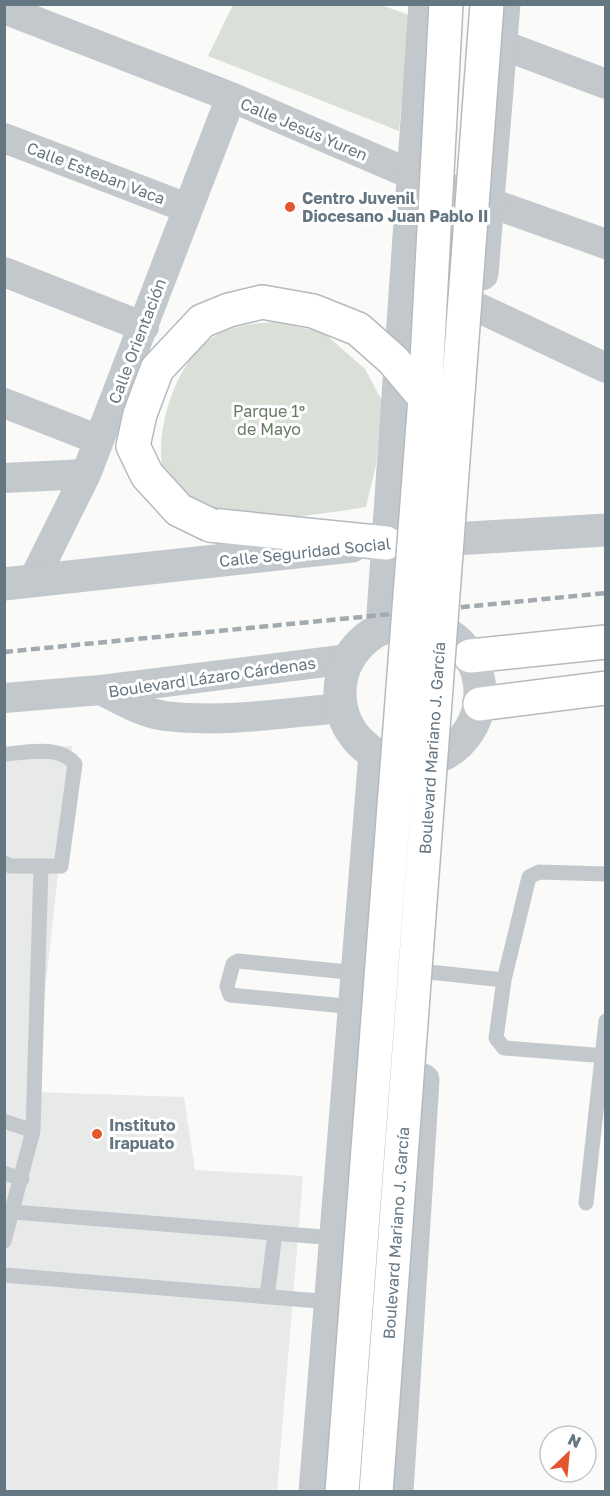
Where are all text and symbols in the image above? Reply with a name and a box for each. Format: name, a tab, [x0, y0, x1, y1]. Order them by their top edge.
street label: Calle Jesús Yuren	[237, 93, 371, 165]
street label: Calle Esteban Vaca	[24, 137, 168, 209]
place label: Centro Juvenil Diocesano Juan Pablo II	[302, 188, 489, 226]
marker: Centro Juvenil Diocesano Juan Pablo II	[283, 200, 297, 214]
street label: Calle Orientación	[104, 276, 170, 406]
park label: Parque 1º de Mayo	[233, 401, 305, 439]
street label: Calle Seguridad Social	[218, 533, 392, 571]
street label: Boulevard Mariano J. García	[415, 641, 449, 855]
street label: Boulevard Lázaro Cárdenas	[107, 653, 317, 701]
place label: Instituto Irapuato	[109, 1115, 176, 1153]
street label: Boulevard Mariano J. García	[379, 1126, 413, 1340]
marker: Instituto Irapuato	[90, 1127, 104, 1141]
north arrow	[538, 1424, 598, 1484]
text: N	[565, 1429, 584, 1452]

